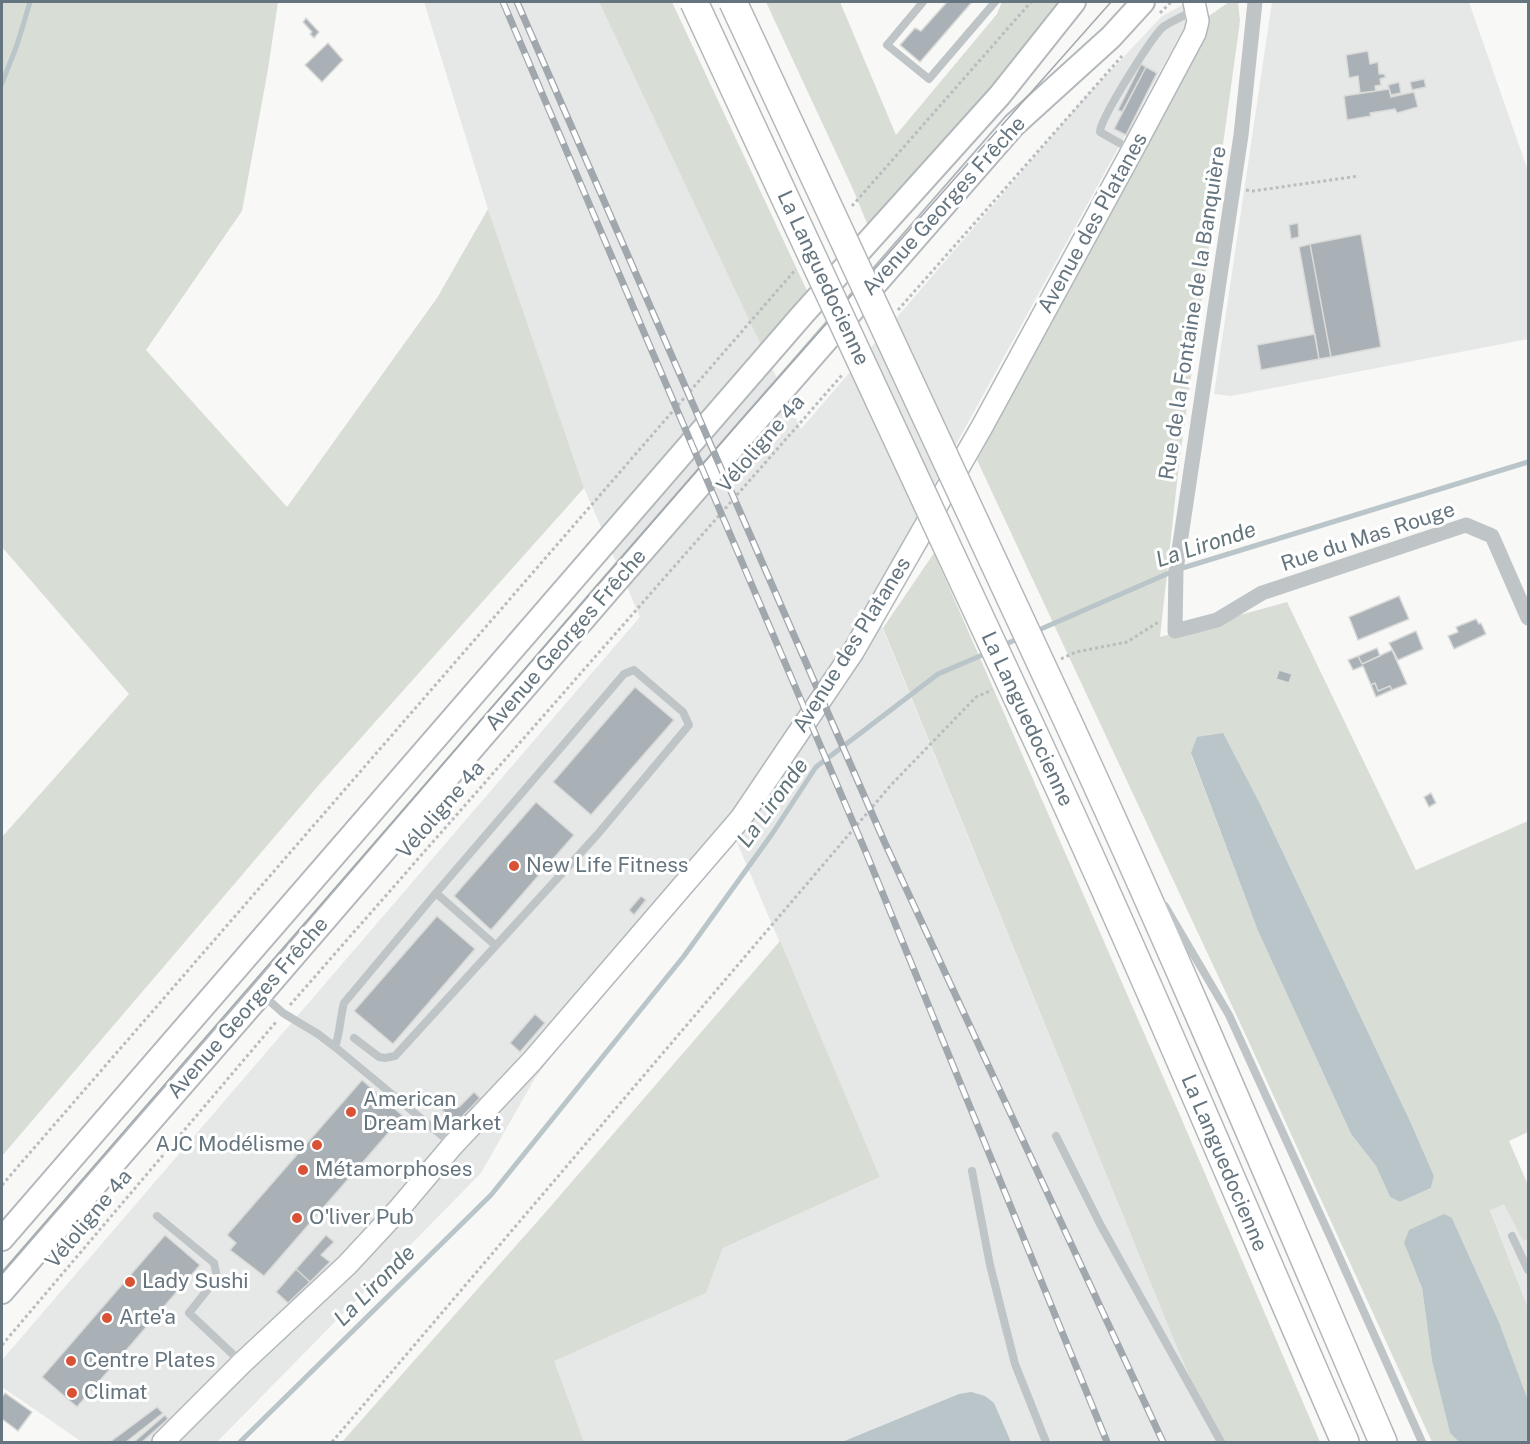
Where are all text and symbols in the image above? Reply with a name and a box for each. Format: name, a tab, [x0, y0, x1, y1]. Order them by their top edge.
street label: Avenue Georges Frêche	[857, 111, 1031, 301]
street label: Avenue des Platanes	[1033, 128, 1153, 318]
street label: Rue de la Fontaine de la Banquière	[1154, 144, 1232, 482]
street label: La Languedocienne	[771, 187, 875, 369]
street label: Véloligne 4a	[712, 390, 810, 498]
street label: Rue du Mas Rouge	[1278, 497, 1458, 577]
water label: La Lironde	[1153, 516, 1259, 574]
street label: Avenue Georges Frêche	[480, 544, 652, 736]
street label: Avenue des Platanes	[788, 553, 916, 737]
street label: La Languedocienne	[975, 628, 1079, 810]
water label: La Lironde	[732, 753, 814, 853]
street label: Véloligne 4a	[392, 756, 490, 864]
place label: New Life Fitness	[526, 853, 688, 879]
marker: New Life Fitness	[507, 859, 521, 873]
street label: Avenue Georges Frêche	[162, 912, 334, 1104]
street label: La Languedocienne	[1175, 1071, 1273, 1255]
place label: American Dream Market	[363, 1087, 501, 1137]
marker: American Dream Market	[344, 1105, 358, 1119]
place label: AJC Modélisme	[155, 1132, 305, 1158]
marker: AJC Modélisme	[310, 1138, 324, 1152]
place label: Métamorphoses	[315, 1157, 472, 1183]
marker: Métamorphoses	[296, 1163, 310, 1177]
street label: Véloligne 4a	[40, 1164, 138, 1274]
place label: O'liver Pub	[309, 1205, 414, 1231]
marker: O'liver Pub	[290, 1211, 304, 1225]
water label: La Lironde	[329, 1240, 421, 1332]
place label: Lady Sushi	[142, 1269, 248, 1295]
marker: Lady Sushi	[123, 1275, 137, 1289]
place label: Arte'a	[119, 1305, 176, 1331]
marker: Arte'a	[100, 1311, 114, 1325]
place label: Centre Plates	[83, 1348, 215, 1374]
marker: Centre Plates	[64, 1354, 78, 1368]
place label: Climat	[84, 1380, 148, 1406]
marker: Climat	[65, 1386, 79, 1400]

